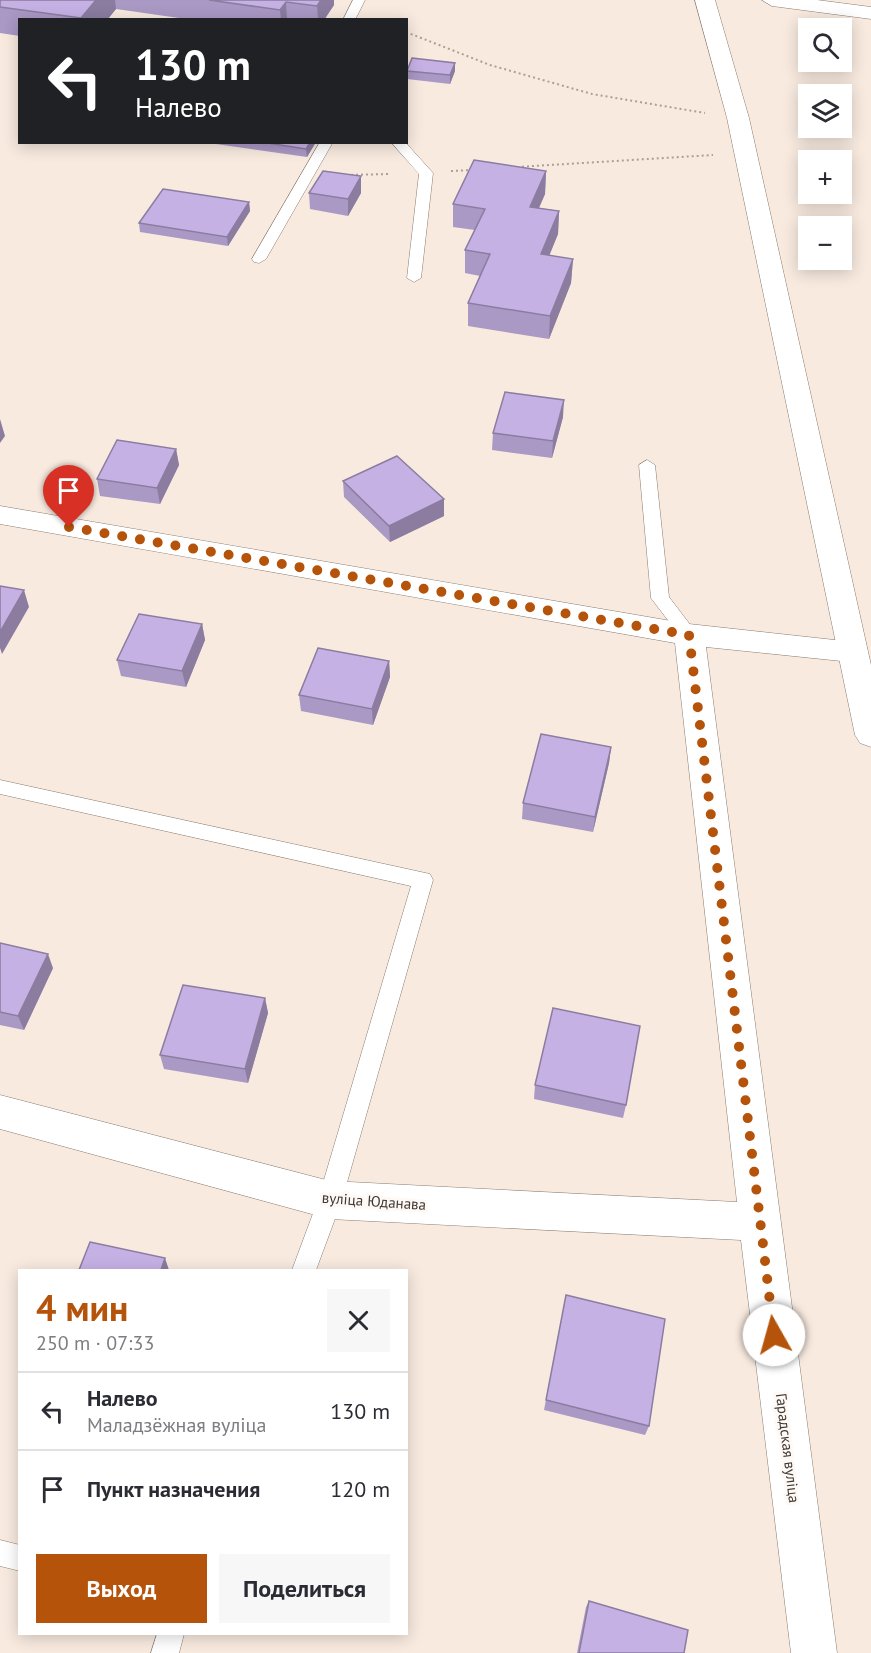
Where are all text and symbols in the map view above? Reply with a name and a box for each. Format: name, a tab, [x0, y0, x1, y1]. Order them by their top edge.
map controls	[798, 18, 852, 270]
button: search	[798, 18, 852, 72]
text: 130 m	[135, 37, 251, 92]
icon: left	[36, 42, 114, 120]
button: layers	[798, 84, 852, 138]
text: Налево	[135, 90, 222, 124]
button: +	[798, 150, 852, 204]
button: −	[798, 216, 852, 270]
pin	[43, 465, 94, 527]
icon: arrive	[52, 474, 85, 507]
street label: вуліца Юданава	[321, 1188, 427, 1214]
text: 4 мин	[36, 1284, 128, 1331]
button: close	[327, 1289, 390, 1352]
position arrow	[742, 1303, 806, 1367]
text: 250 m · 07:33	[36, 1330, 154, 1356]
text: Налево	[87, 1384, 158, 1412]
street label: Гарадская вуліца	[772, 1392, 804, 1504]
icon: left	[36, 1395, 69, 1428]
text: 130 m	[330, 1397, 390, 1425]
text: Маладзёжная вуліца	[87, 1412, 266, 1438]
icon: arrive	[36, 1473, 69, 1506]
text: Пункт назначения	[87, 1475, 260, 1503]
text: 120 m	[330, 1475, 390, 1503]
button: Выход	[36, 1554, 207, 1623]
button: Поделиться	[219, 1554, 390, 1623]

